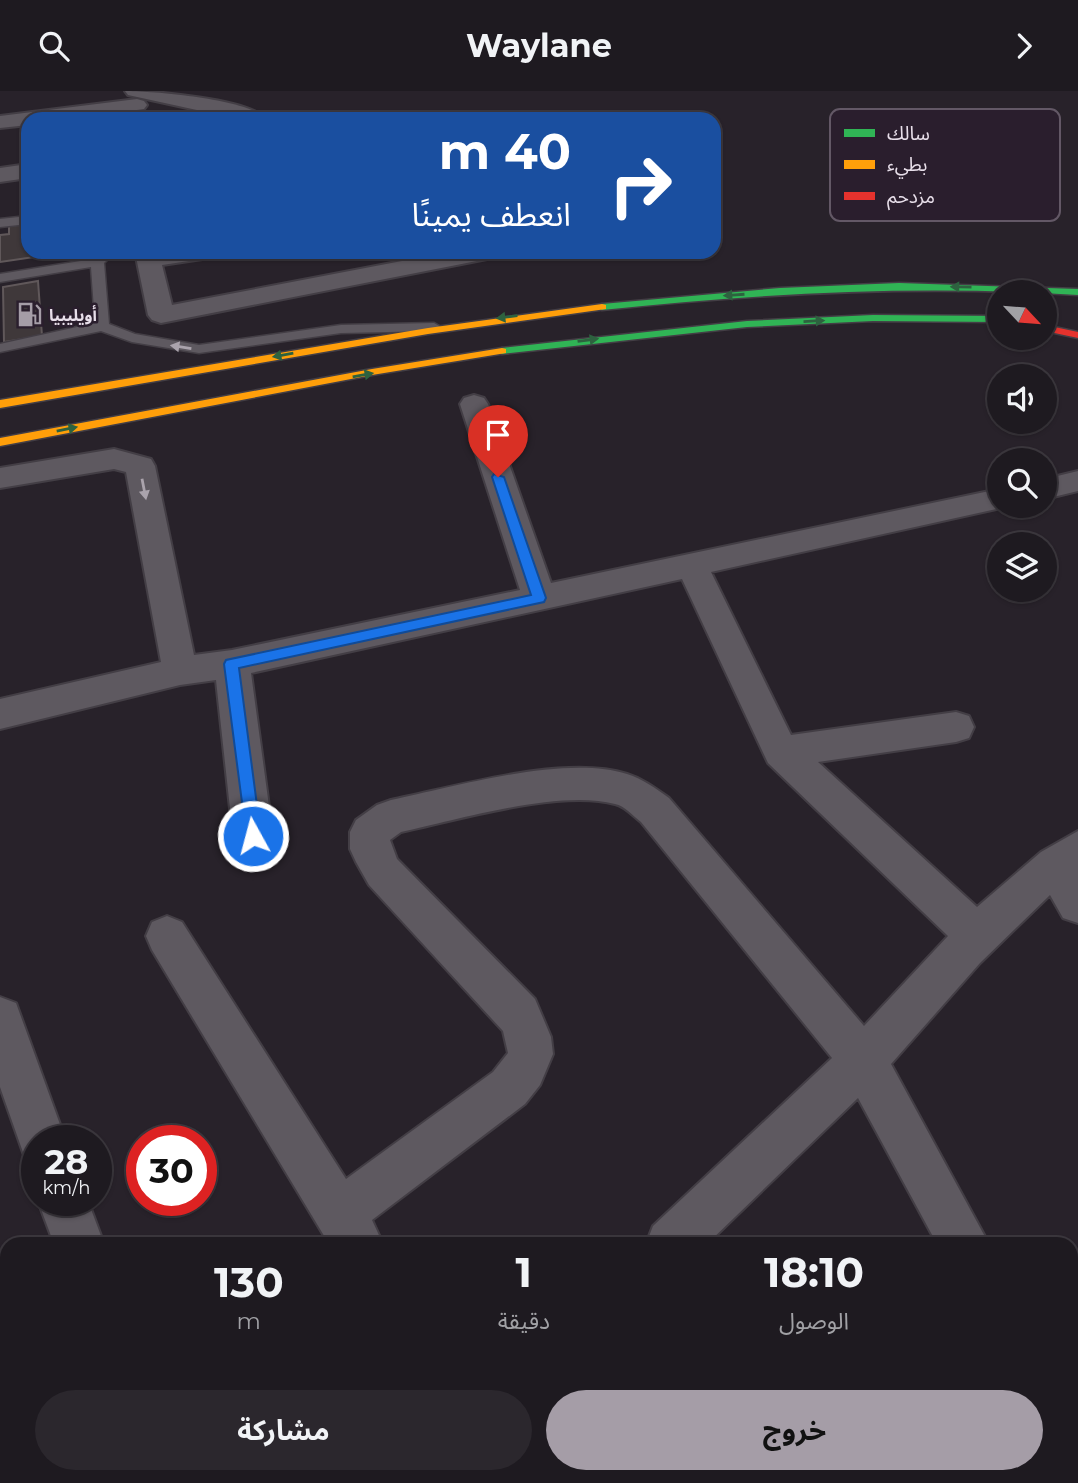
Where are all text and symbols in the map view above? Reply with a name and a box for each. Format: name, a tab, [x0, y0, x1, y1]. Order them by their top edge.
text: Waylane	[466, 26, 612, 65]
icon: search	[35, 27, 73, 65]
icon: forward	[1005, 27, 1043, 65]
legend	[830, 109, 1060, 221]
text: 40 m	[439, 122, 571, 181]
text: سالك	[887, 122, 930, 145]
icon: right	[595, 140, 686, 231]
text: بطيء	[887, 153, 927, 179]
text: مزدحم	[887, 185, 935, 211]
text: انعطف يمينًا	[412, 195, 571, 234]
north arrow	[987, 280, 1057, 350]
map controls	[987, 280, 1057, 602]
one-way arrow	[950, 282, 972, 293]
one-way arrow	[722, 290, 744, 301]
fuel station icon: أويليبيا	[15, 301, 43, 329]
place label: أويليبيا	[49, 305, 97, 325]
one-way arrow	[496, 312, 518, 323]
one-way arrow	[804, 315, 826, 326]
one-way arrow	[577, 335, 599, 346]
one-way arrow	[170, 341, 192, 352]
one-way arrow	[272, 350, 294, 361]
button: sound	[987, 364, 1057, 434]
one-way arrow	[352, 369, 374, 380]
pin	[468, 405, 528, 477]
icon: arrive	[479, 416, 517, 454]
one-way arrow	[56, 424, 78, 435]
button: search	[987, 448, 1057, 518]
one-way arrow	[139, 478, 150, 500]
button: layers	[987, 532, 1057, 602]
position arrow	[216, 799, 290, 873]
speed limit sign: 30	[126, 1125, 217, 1216]
text: 28	[45, 1140, 88, 1183]
text: km/h	[42, 1177, 91, 1199]
text: 1	[516, 1246, 532, 1298]
text: 18:10	[764, 1246, 864, 1298]
text: 130	[214, 1256, 284, 1308]
text: m	[237, 1307, 261, 1335]
text: دقيقة	[498, 1307, 550, 1335]
text: الوصول	[779, 1307, 849, 1335]
button: مشاركة	[35, 1390, 532, 1470]
button: خروج	[546, 1390, 1043, 1470]

